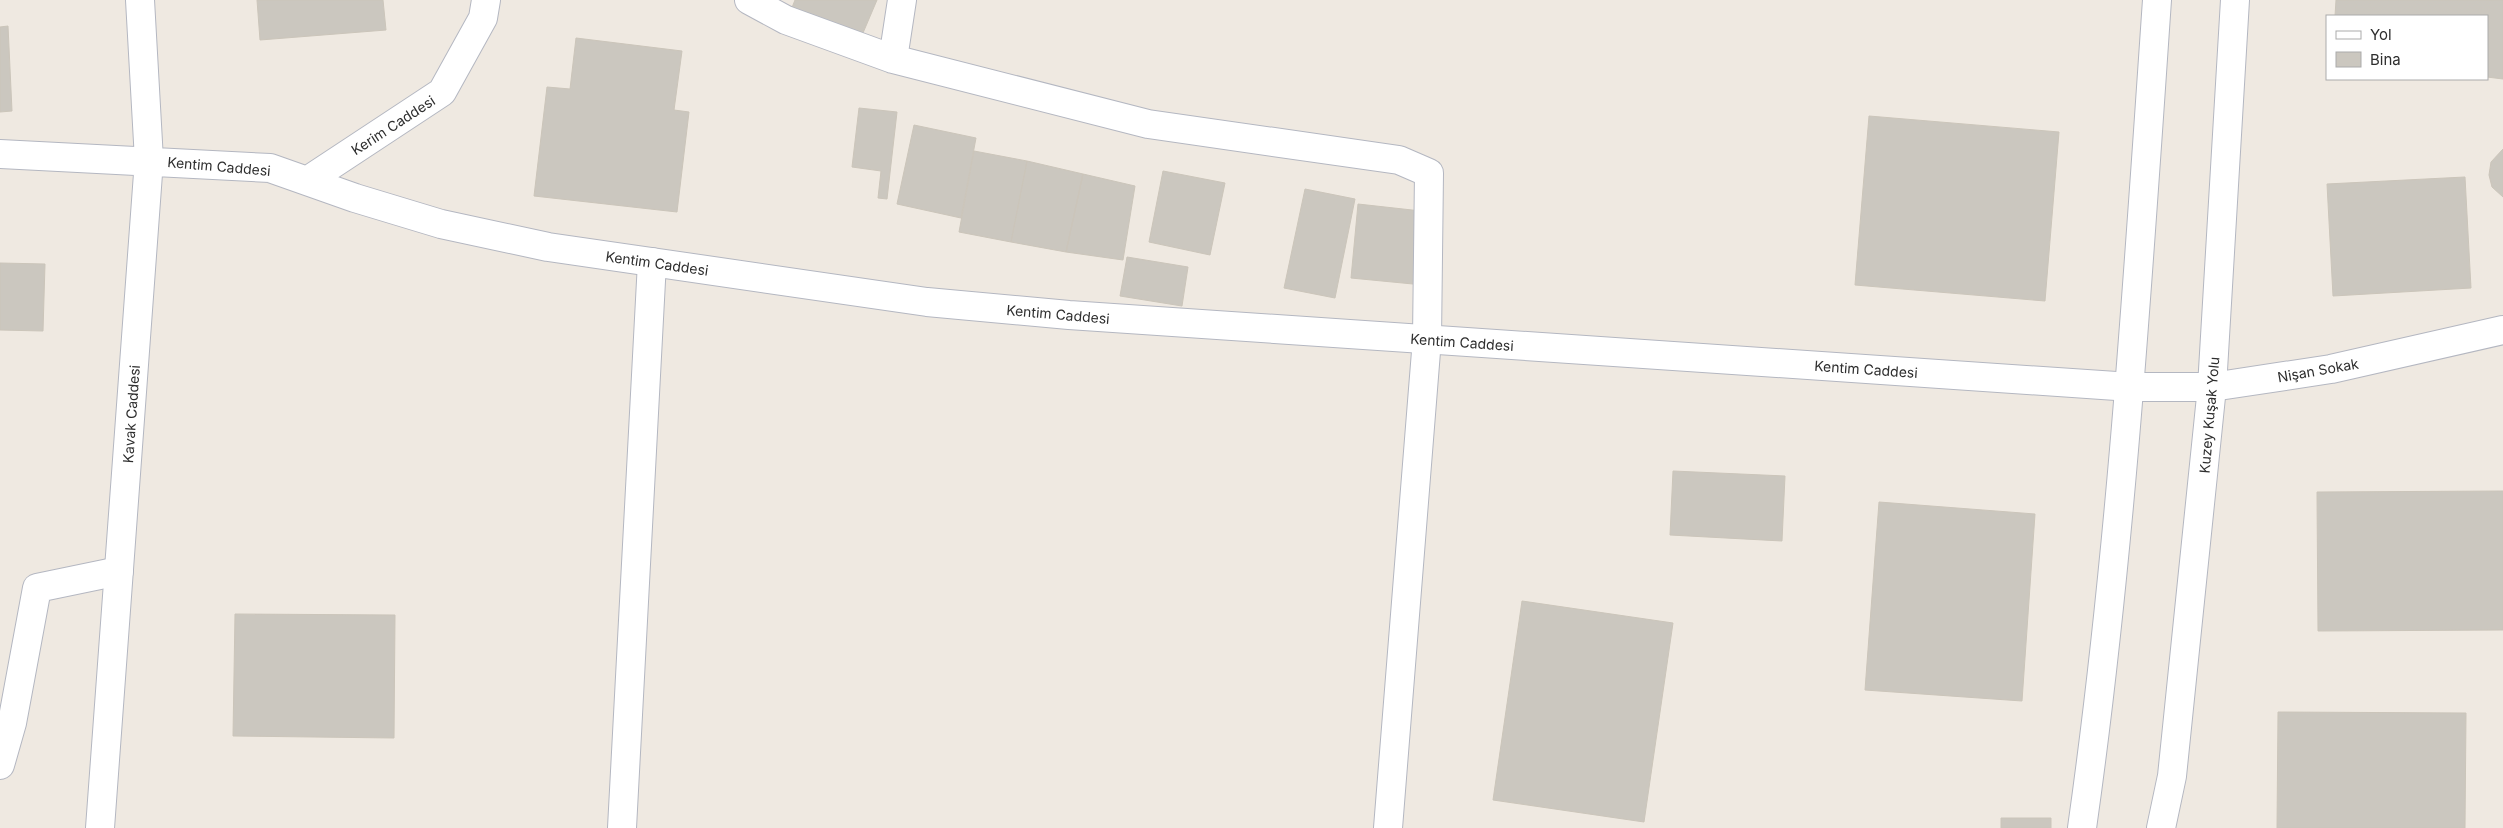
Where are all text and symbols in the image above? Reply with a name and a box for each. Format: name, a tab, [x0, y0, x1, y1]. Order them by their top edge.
legend	[2326, 15, 2488, 80]
text: Yol	[2370, 25, 2392, 44]
text: Bina	[2370, 50, 2401, 69]
street label: Kerim Caddesi	[348, 92, 438, 158]
street label: Kentim Caddesi	[167, 153, 271, 179]
street label: Kentim Caddesi	[605, 247, 709, 279]
street label: Kentim Caddesi	[1006, 301, 1110, 327]
street label: Kentim Caddesi	[1410, 330, 1514, 354]
street label: Nişan Sokak	[2276, 354, 2360, 385]
street label: Kuzey Kuşak Yolu	[2195, 356, 2223, 474]
street label: Kentim Caddesi	[1814, 357, 1918, 381]
street label: Kavak Caddesi	[119, 364, 143, 464]

